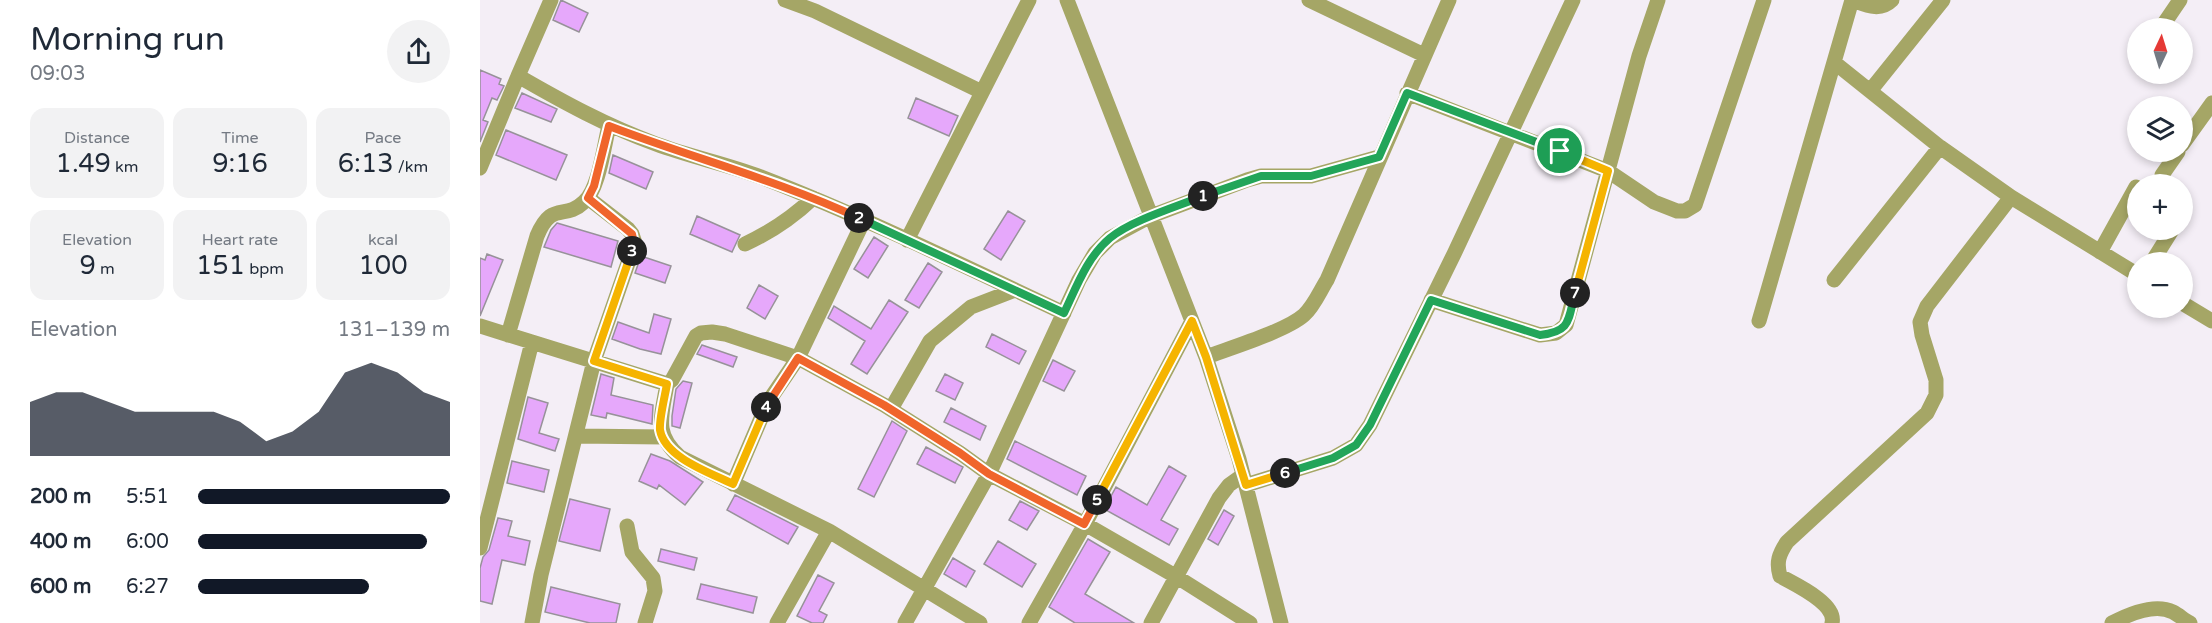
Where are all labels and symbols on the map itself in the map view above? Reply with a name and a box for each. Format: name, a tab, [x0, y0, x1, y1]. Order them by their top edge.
north arrow	[2127, 18, 2193, 84]
pin	[1534, 125, 1585, 176]
pin: 1	[1188, 181, 1218, 211]
pin: 2	[844, 203, 874, 233]
pin: 3	[617, 236, 647, 266]
pin: 7	[1560, 278, 1590, 308]
pin: 4	[751, 392, 781, 422]
pin: 6	[1270, 458, 1300, 488]
pin: 5	[1082, 485, 1112, 515]

